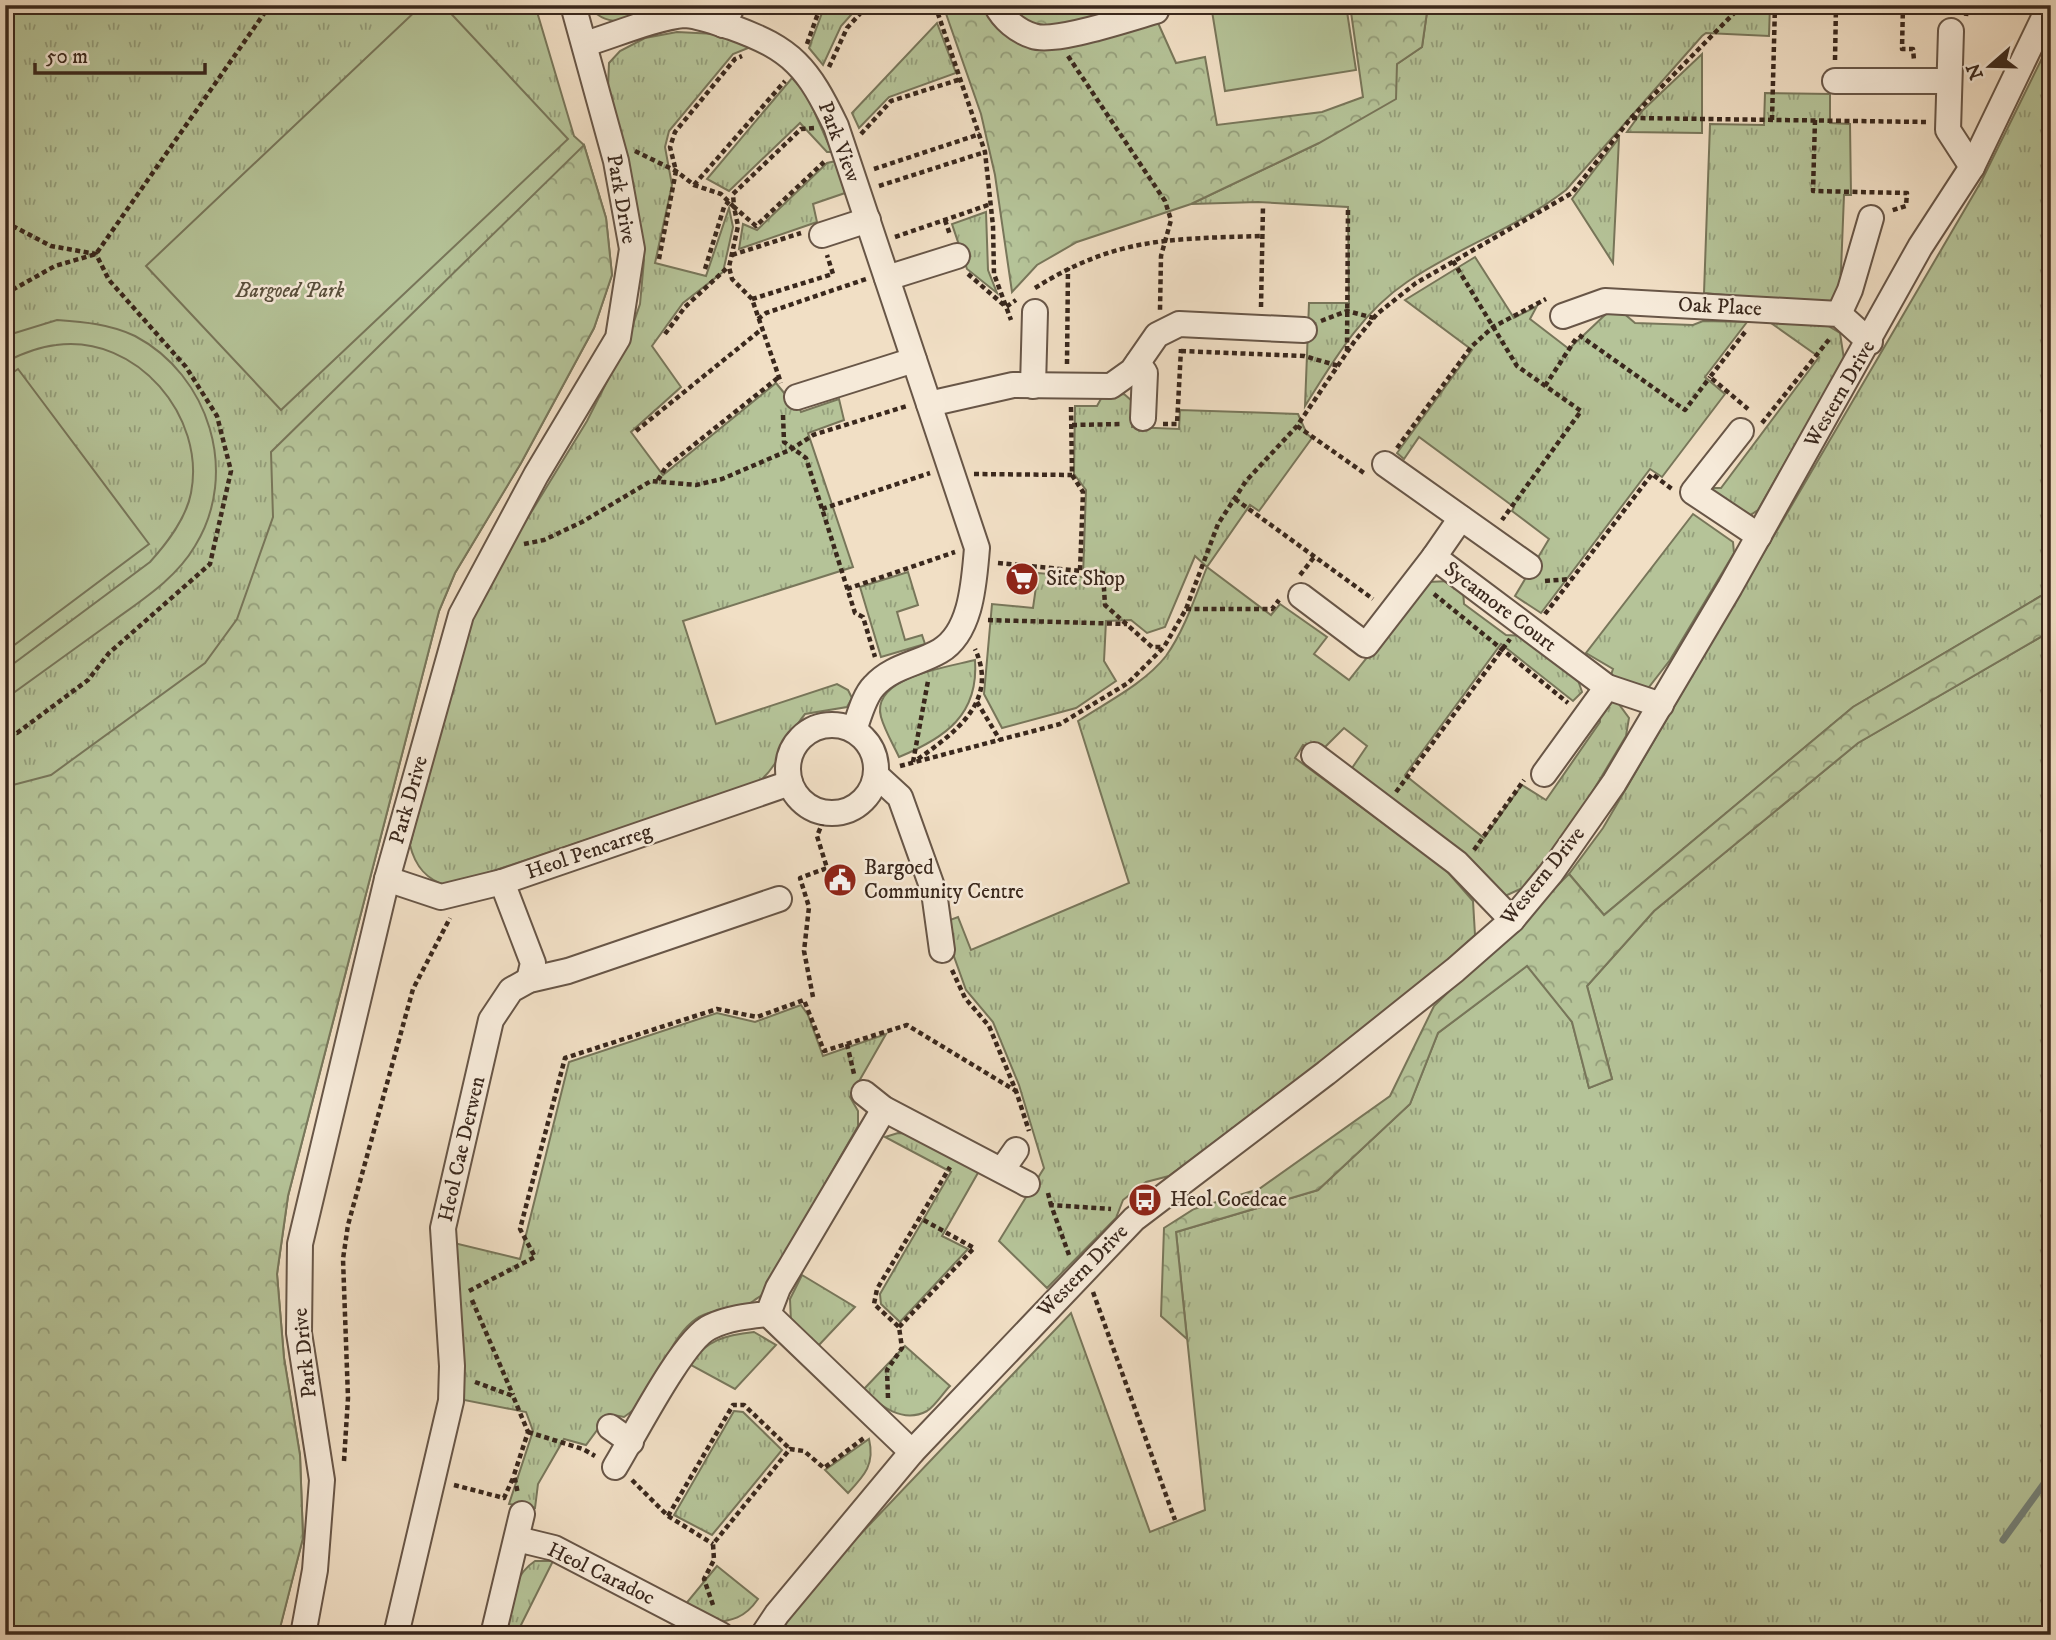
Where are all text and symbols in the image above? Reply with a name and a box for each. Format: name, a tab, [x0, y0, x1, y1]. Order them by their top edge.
scale bar	[35, 32, 205, 76]
north arrow	[1954, 32, 2024, 102]
text: 50 m	[46, 44, 88, 70]
text: N	[1962, 60, 1989, 83]
street label: Park View	[812, 98, 866, 187]
street label: Park Drive	[600, 152, 642, 246]
park label: Bargoed Park	[235, 278, 344, 304]
street label: Oak Place	[1677, 292, 1763, 322]
street label: Western Drive	[1798, 336, 1881, 453]
street label: Sycamore Court	[1439, 556, 1562, 658]
supermarket icon: Site Shop	[1003, 560, 1041, 598]
place label: Site Shop	[1046, 566, 1125, 592]
street label: Park Drive	[384, 753, 434, 847]
street label: Heol Pencarreg	[523, 818, 656, 886]
street label: Western Drive	[1495, 821, 1591, 931]
place label: Bargoed Community Centre	[864, 855, 1024, 905]
public building icon: Bargoed Community Centre	[821, 861, 859, 899]
street label: Heol Cae Derwen	[433, 1074, 491, 1224]
bus stop icon: Heol Coedcae	[1126, 1181, 1164, 1219]
place label: Heol Coedcae	[1170, 1187, 1287, 1213]
street label: Western Drive	[1031, 1219, 1134, 1324]
street label: Park Drive	[287, 1306, 323, 1399]
street label: Heol Caradoc	[543, 1537, 659, 1611]

